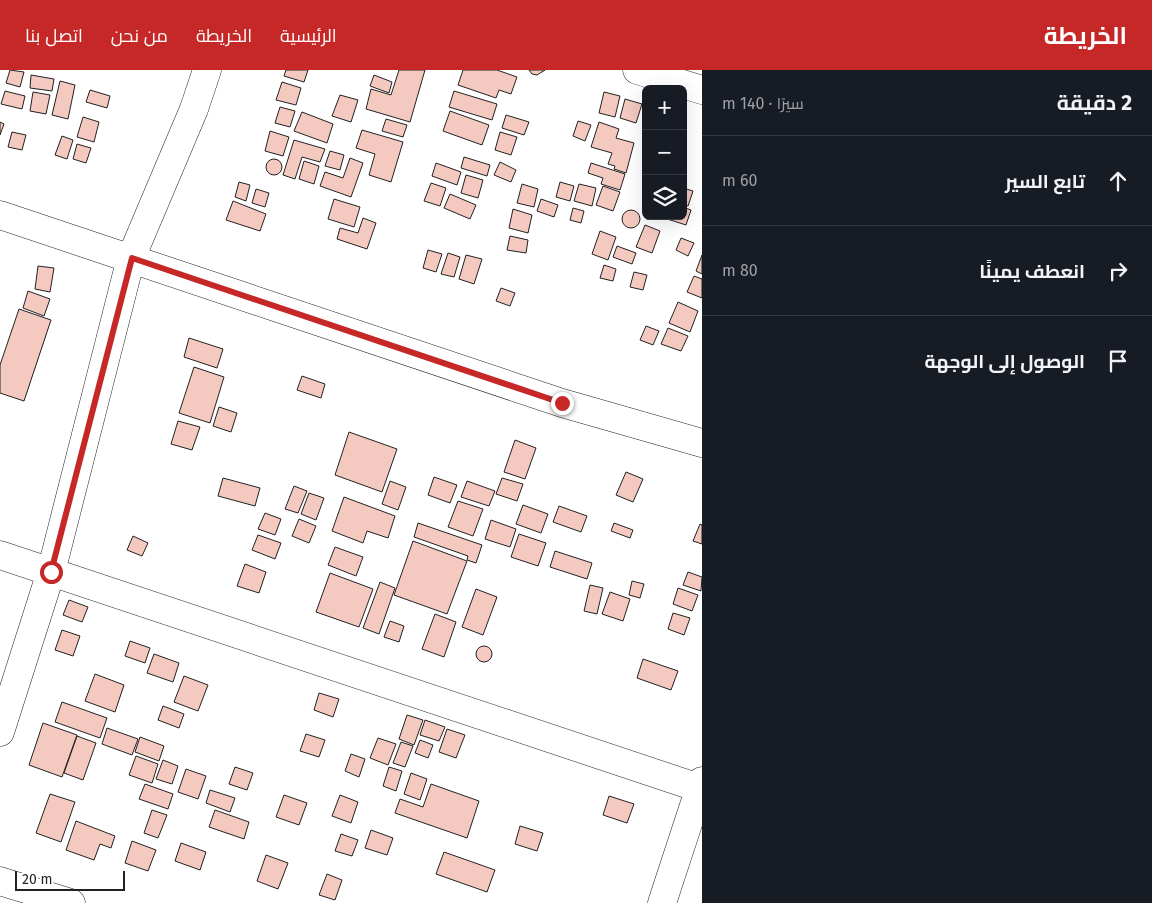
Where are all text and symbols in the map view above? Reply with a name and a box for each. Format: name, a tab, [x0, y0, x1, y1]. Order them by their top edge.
text: الخريطة	[1044, 22, 1127, 50]
text: اتصل بنا	[25, 25, 83, 47]
text: من نحن	[111, 25, 168, 47]
text: الخريطة	[196, 25, 252, 47]
text: الرئيسية	[280, 25, 337, 47]
map controls	[642, 85, 687, 220]
button: +	[642, 85, 687, 130]
text: 2 دقيقة	[1057, 90, 1132, 116]
text: سيرًا · 140 m	[722, 94, 804, 113]
button: −	[642, 130, 687, 175]
icon: ahead	[1104, 167, 1132, 195]
text: تابع السير	[1005, 170, 1085, 193]
text: 60 m	[722, 171, 757, 190]
button: layers	[642, 175, 687, 220]
icon: right	[1104, 257, 1132, 285]
text: انعطف يمينًا	[979, 260, 1085, 283]
text: 80 m	[722, 261, 758, 280]
icon: arrive	[1104, 347, 1132, 375]
text: الوصول إلى الوجهة	[925, 350, 1085, 373]
route end	[551, 392, 574, 415]
route start	[40, 561, 63, 584]
scale bar	[15, 868, 125, 891]
text: 20 m	[22, 871, 52, 888]

